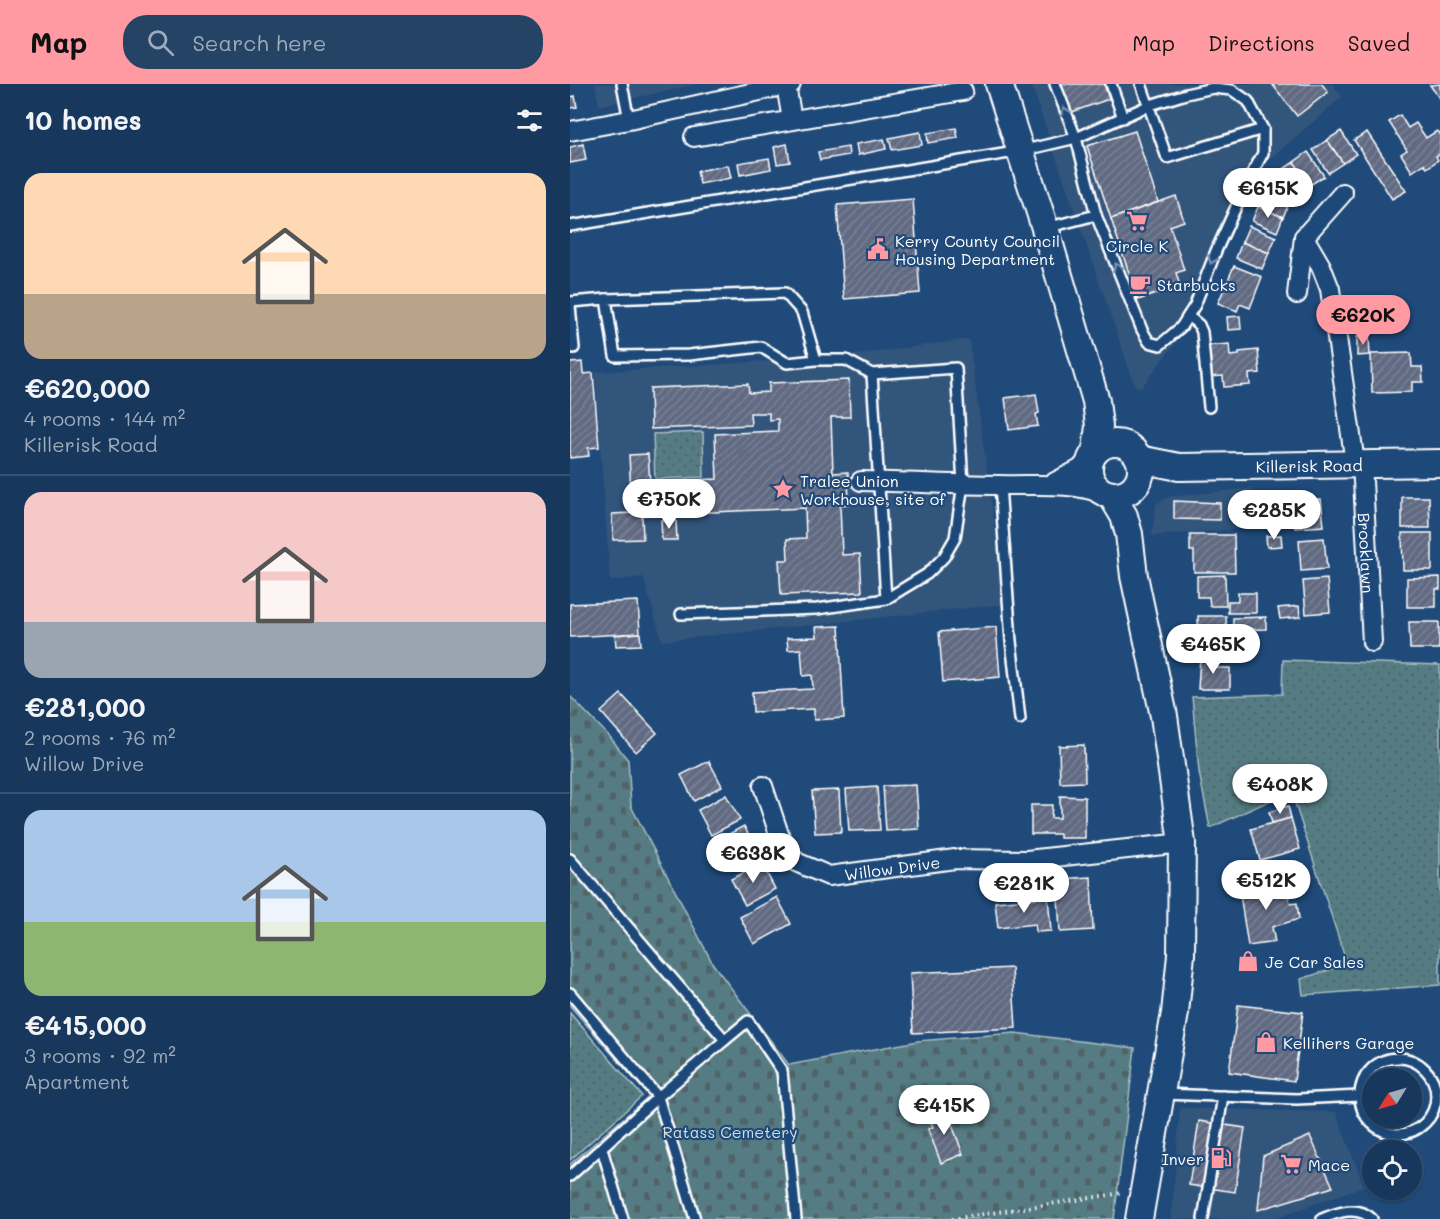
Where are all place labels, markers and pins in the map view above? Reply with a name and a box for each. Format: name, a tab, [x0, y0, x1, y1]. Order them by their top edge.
pin: €615K	[1226, 168, 1310, 219]
supermarket icon: Circle K	[1125, 209, 1149, 233]
place label: Kerry County Council Housing Department	[895, 230, 1060, 269]
place label: Circle K	[1106, 235, 1169, 256]
public building icon: Kerry County Council Housing Department	[866, 237, 890, 261]
cafe icon: Starbucks	[1128, 272, 1152, 296]
place label: Starbucks	[1157, 274, 1236, 295]
pin: €620K	[1321, 295, 1405, 346]
place label: Tralee Union Workhouse, site of	[800, 470, 946, 509]
place icon: Tralee Union Workhouse, site of	[771, 477, 795, 501]
pin: €750K	[627, 479, 711, 530]
pin: €285K	[1232, 490, 1316, 541]
pin: €465K	[1171, 624, 1255, 675]
pin: €408K	[1238, 764, 1322, 815]
pin: €638K	[711, 833, 795, 884]
pin: €512K	[1224, 860, 1308, 911]
pin: €281K	[982, 863, 1066, 914]
shop icon: Je Car Sales	[1236, 949, 1260, 973]
place label: Je Car Sales	[1265, 951, 1364, 972]
shop icon: Kellihers Garage	[1254, 1030, 1278, 1054]
place label: Kellihers Garage	[1283, 1032, 1414, 1053]
pin: €415K	[902, 1085, 986, 1136]
fuel station icon: Inver	[1209, 1146, 1233, 1170]
place label: Inver	[1162, 1148, 1204, 1169]
supermarket icon: Mace	[1279, 1152, 1303, 1176]
place label: Mace	[1308, 1154, 1350, 1175]

